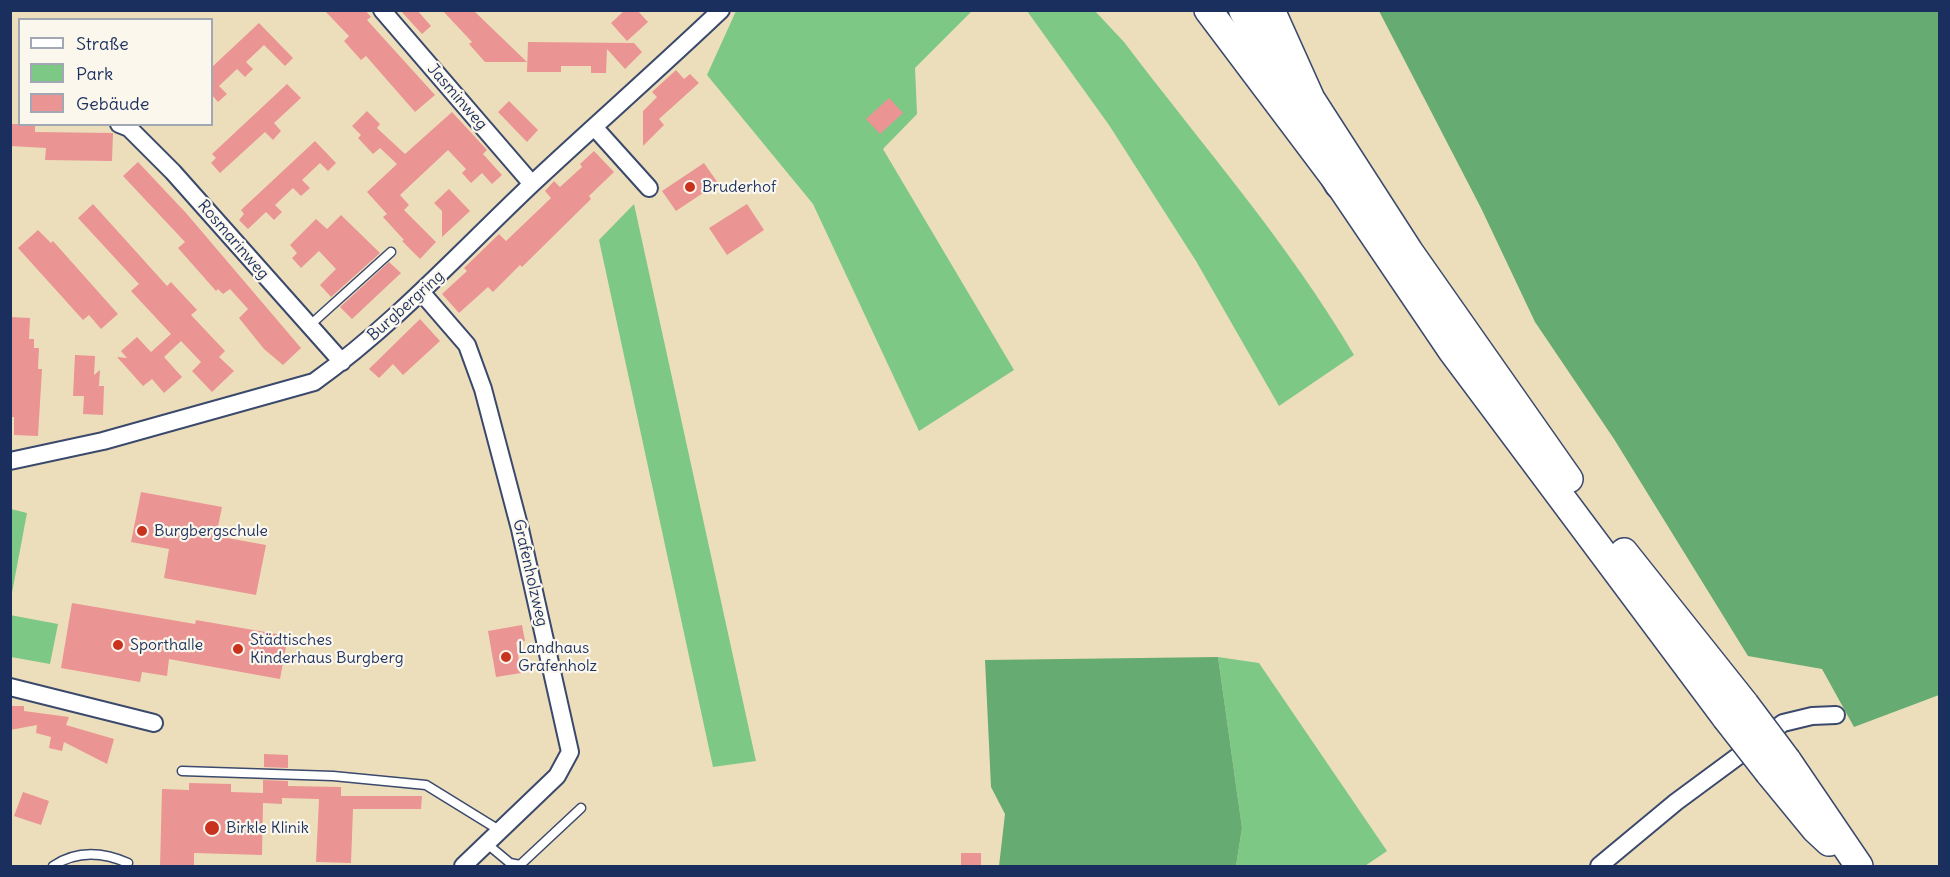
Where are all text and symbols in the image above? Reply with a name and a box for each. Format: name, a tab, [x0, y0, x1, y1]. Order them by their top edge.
legend	[18, 18, 213, 126]
text: Straße	[76, 32, 129, 55]
street label: Jasminweg	[423, 60, 491, 134]
text: Park	[76, 62, 113, 85]
text: Gebäude	[76, 92, 149, 115]
place label: Bruderhof	[702, 177, 776, 197]
marker: Bruderhof	[683, 180, 697, 194]
street label: Rosmarinweg	[193, 196, 273, 284]
street label: Burgbergring	[364, 267, 448, 345]
street label: Grafenholzweg	[508, 518, 552, 628]
place label: Burgbergschule	[154, 521, 268, 541]
marker: Burgbergschule	[135, 524, 149, 538]
place label: Städtisches Kinderhaus Burgberg	[250, 630, 404, 668]
place label: Sporthalle	[130, 635, 203, 655]
marker: Sporthalle	[111, 638, 125, 652]
place label: Landhaus Grafenholz	[518, 638, 597, 676]
marker: Städtisches Kinderhaus Burgberg	[231, 642, 245, 656]
marker: Landhaus Grafenholz	[499, 650, 513, 664]
place label: Birkle Klinik	[226, 818, 309, 838]
marker: Birkle Klinik	[203, 819, 221, 837]

